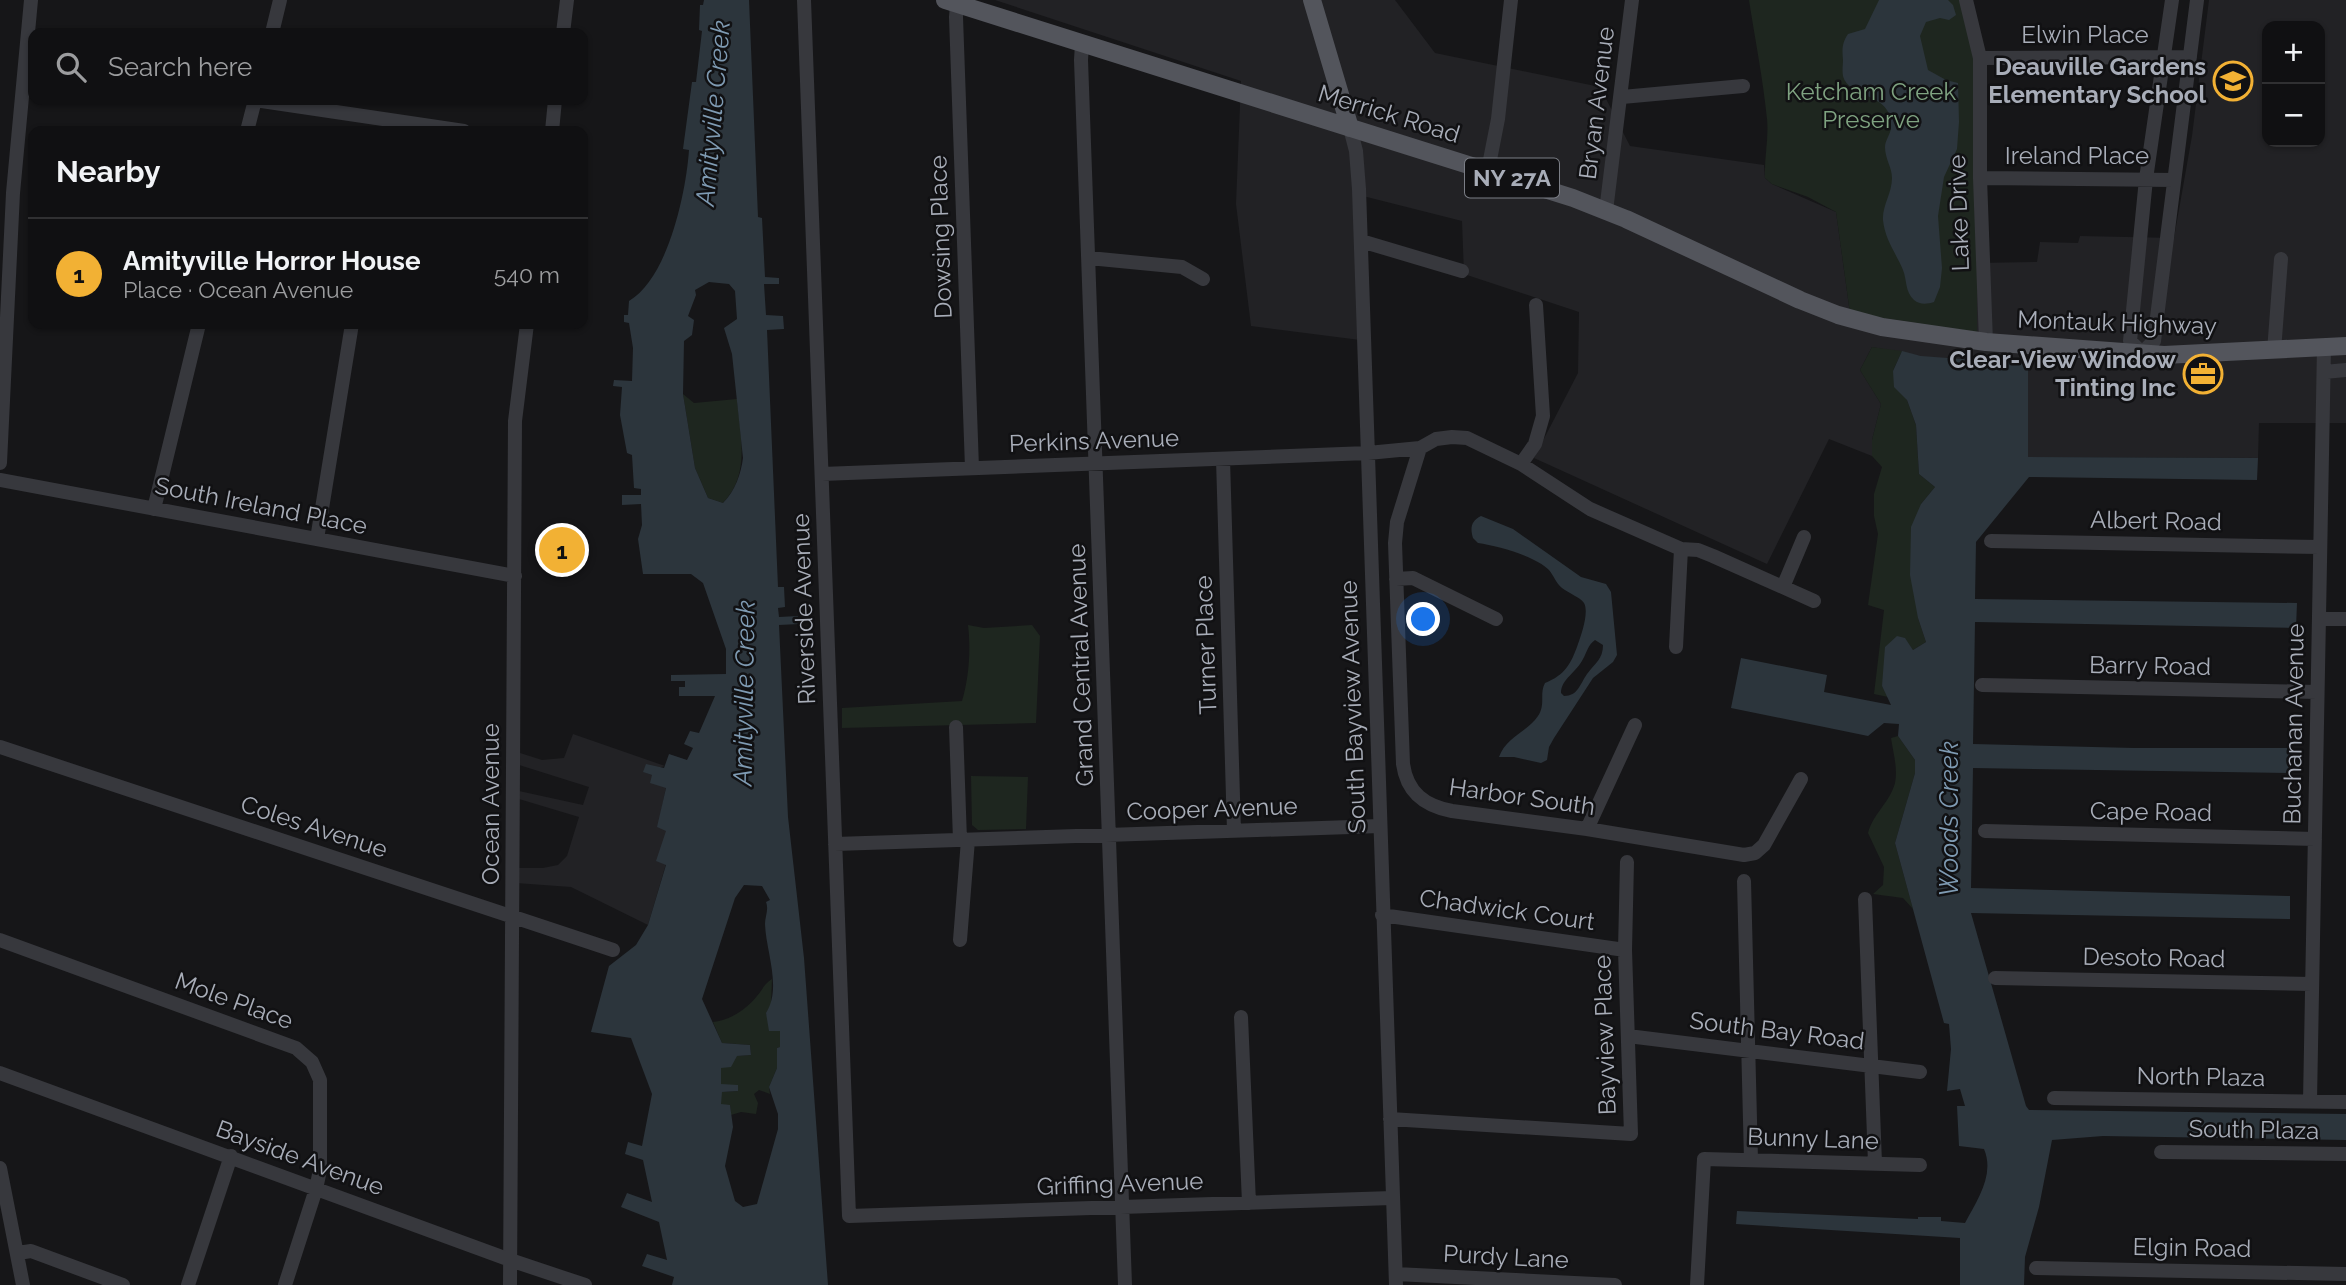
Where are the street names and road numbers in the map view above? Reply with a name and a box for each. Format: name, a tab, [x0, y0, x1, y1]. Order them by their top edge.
street label: Elwin Place	[2021, 20, 2149, 49]
street label: Bryan Avenue	[1573, 25, 1620, 181]
street label: Merrick Road	[1315, 78, 1463, 149]
street label: Ireland Place	[2005, 141, 2149, 170]
street label: Lake Drive	[1942, 154, 1975, 272]
street label: Dowsing Place	[923, 155, 958, 319]
road number: NY 27A	[1465, 158, 1559, 197]
street label: Montauk Highway	[2017, 305, 2217, 340]
street label: Perkins Avenue	[1008, 423, 1180, 458]
street label: South Ireland Place	[152, 471, 370, 540]
street label: Albert Road	[2090, 505, 2222, 536]
street label: Riverside Avenue	[786, 513, 821, 705]
street label: Grand Central Avenue	[1062, 543, 1099, 787]
street label: Turner Place	[1189, 575, 1222, 715]
street label: South Bayview Avenue	[1334, 580, 1371, 834]
street label: Buchanan Avenue	[2277, 623, 2310, 825]
street label: Barry Road	[2089, 650, 2211, 681]
street label: Ocean Avenue	[476, 723, 505, 885]
street label: Harbor South	[1447, 772, 1597, 821]
street label: Coles Avenue	[237, 789, 391, 864]
street label: Cooper Avenue	[1126, 791, 1298, 826]
street label: Cape Road	[2090, 796, 2212, 827]
street label: Chadwick Court	[1418, 883, 1597, 936]
street label: Desoto Road	[2082, 942, 2226, 973]
street label: Bayview Place	[1587, 954, 1622, 1116]
street label: Mole Place	[171, 966, 297, 1035]
street label: South Bay Road	[1688, 1005, 1866, 1056]
street label: North Plaza	[2136, 1061, 2266, 1092]
street label: Bayside Avenue	[212, 1114, 388, 1201]
street label: South Plaza	[2188, 1114, 2320, 1145]
street label: Bunny Lane	[1747, 1122, 1879, 1155]
street label: Griffing Avenue	[1036, 1166, 1204, 1201]
street label: Elgin Road	[2132, 1232, 2252, 1263]
street label: Purdy Lane	[1442, 1239, 1570, 1274]

